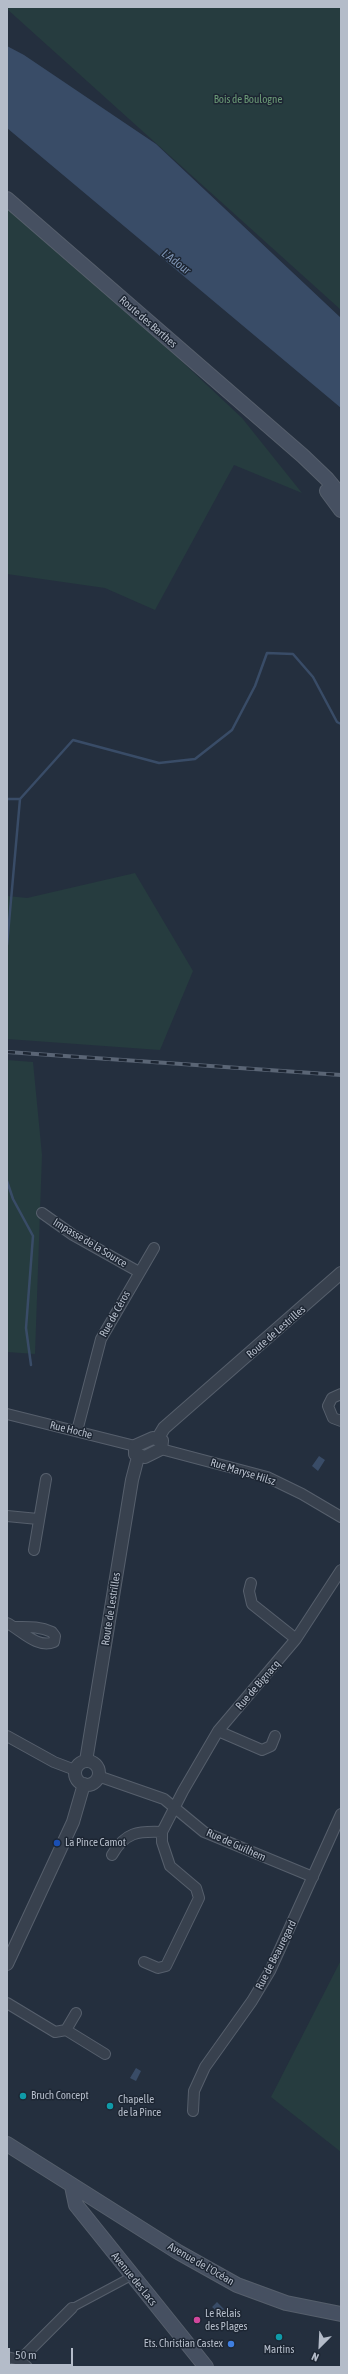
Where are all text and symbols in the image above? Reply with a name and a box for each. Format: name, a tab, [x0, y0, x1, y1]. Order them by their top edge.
park label: Bois de Boulogne	[214, 93, 282, 107]
water label: L'Adour	[159, 246, 193, 278]
street label: Route des Barthes	[117, 293, 179, 351]
street label: Impasse de la Source	[51, 1216, 129, 1270]
street label: Rue de Céros	[97, 1288, 133, 1340]
street label: Route de Lestrilles	[244, 1303, 308, 1361]
street label: Rue Hoche	[48, 1418, 94, 1442]
street label: Rue Maryse Hilsz	[209, 1456, 277, 1488]
street label: Route de Lestrilles	[99, 1571, 123, 1647]
street label: Rue de Bignacq	[233, 1658, 283, 1712]
street label: Rue de Guilhem	[204, 1826, 268, 1864]
place label: La Pince Camot	[65, 1836, 126, 1850]
marker: La Pince Camot	[52, 1838, 62, 1848]
street label: Rue de Beauregard	[253, 1918, 299, 1992]
place label: Bruch Concept	[31, 2089, 89, 2103]
marker: Bruch Concept	[18, 2091, 28, 2101]
place label: Chapelle de la Pince	[118, 2093, 161, 2119]
marker: Chapelle de la Pince	[105, 2101, 115, 2111]
street label: Avenue de l'Océan	[166, 2240, 236, 2288]
street label: Avenue des Lacs	[108, 2250, 160, 2308]
place label: Le Relais des Plages	[205, 2307, 247, 2333]
marker: Le Relais des Plages	[192, 2315, 202, 2325]
north arrow	[300, 2326, 340, 2366]
marker: Martins	[274, 2332, 284, 2342]
place label: Ets. Christian Castex	[144, 2337, 223, 2351]
marker: Ets. Christian Castex	[226, 2339, 236, 2349]
scale bar	[10, 2340, 75, 2366]
place label: Martins	[264, 2343, 294, 2357]
text: 50 m	[15, 2348, 37, 2362]
text: N	[310, 2350, 321, 2364]

